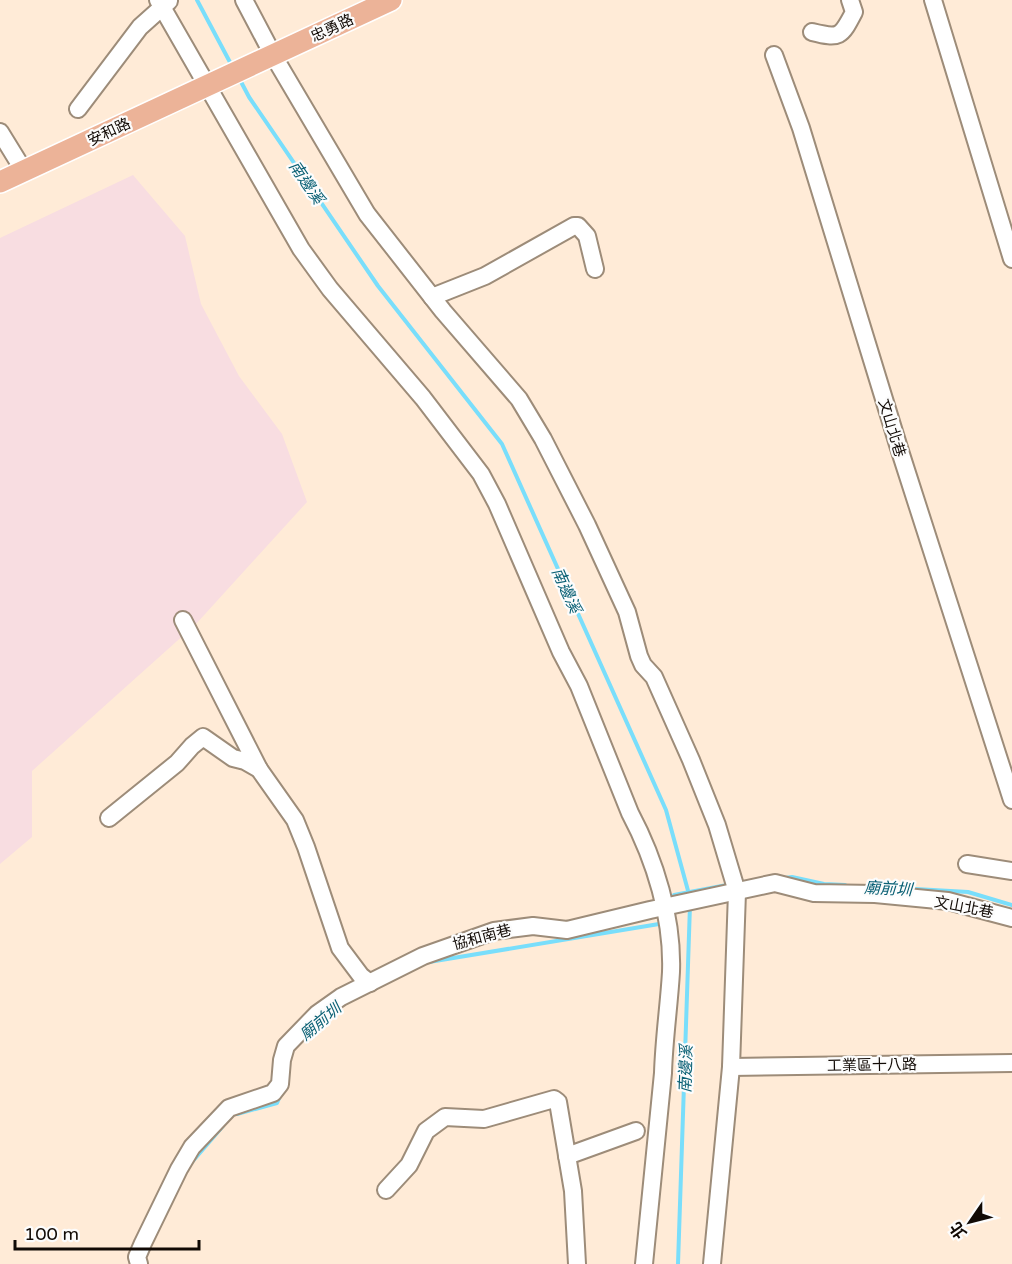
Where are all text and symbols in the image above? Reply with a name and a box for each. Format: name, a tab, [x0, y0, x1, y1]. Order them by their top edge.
street label: 忠勇路	[308, 10, 356, 46]
street label: 安和路	[85, 114, 133, 150]
water label: 南邊溪	[284, 157, 329, 210]
street label: 文山北巷	[875, 397, 909, 459]
water label: 南邊溪	[547, 564, 586, 618]
water label: 廟前圳	[863, 878, 914, 900]
street label: 文山北巷	[933, 892, 995, 922]
street label: 協和南巷	[451, 921, 513, 953]
water label: 廟前圳	[296, 997, 347, 1045]
water label: 南邊溪	[675, 1043, 697, 1093]
street label: 工業區十八路	[827, 1055, 917, 1075]
north arrow	[940, 1192, 1000, 1252]
scale bar	[15, 1213, 200, 1251]
text: 北	[946, 1218, 971, 1242]
text: 100 m	[24, 1223, 79, 1245]

